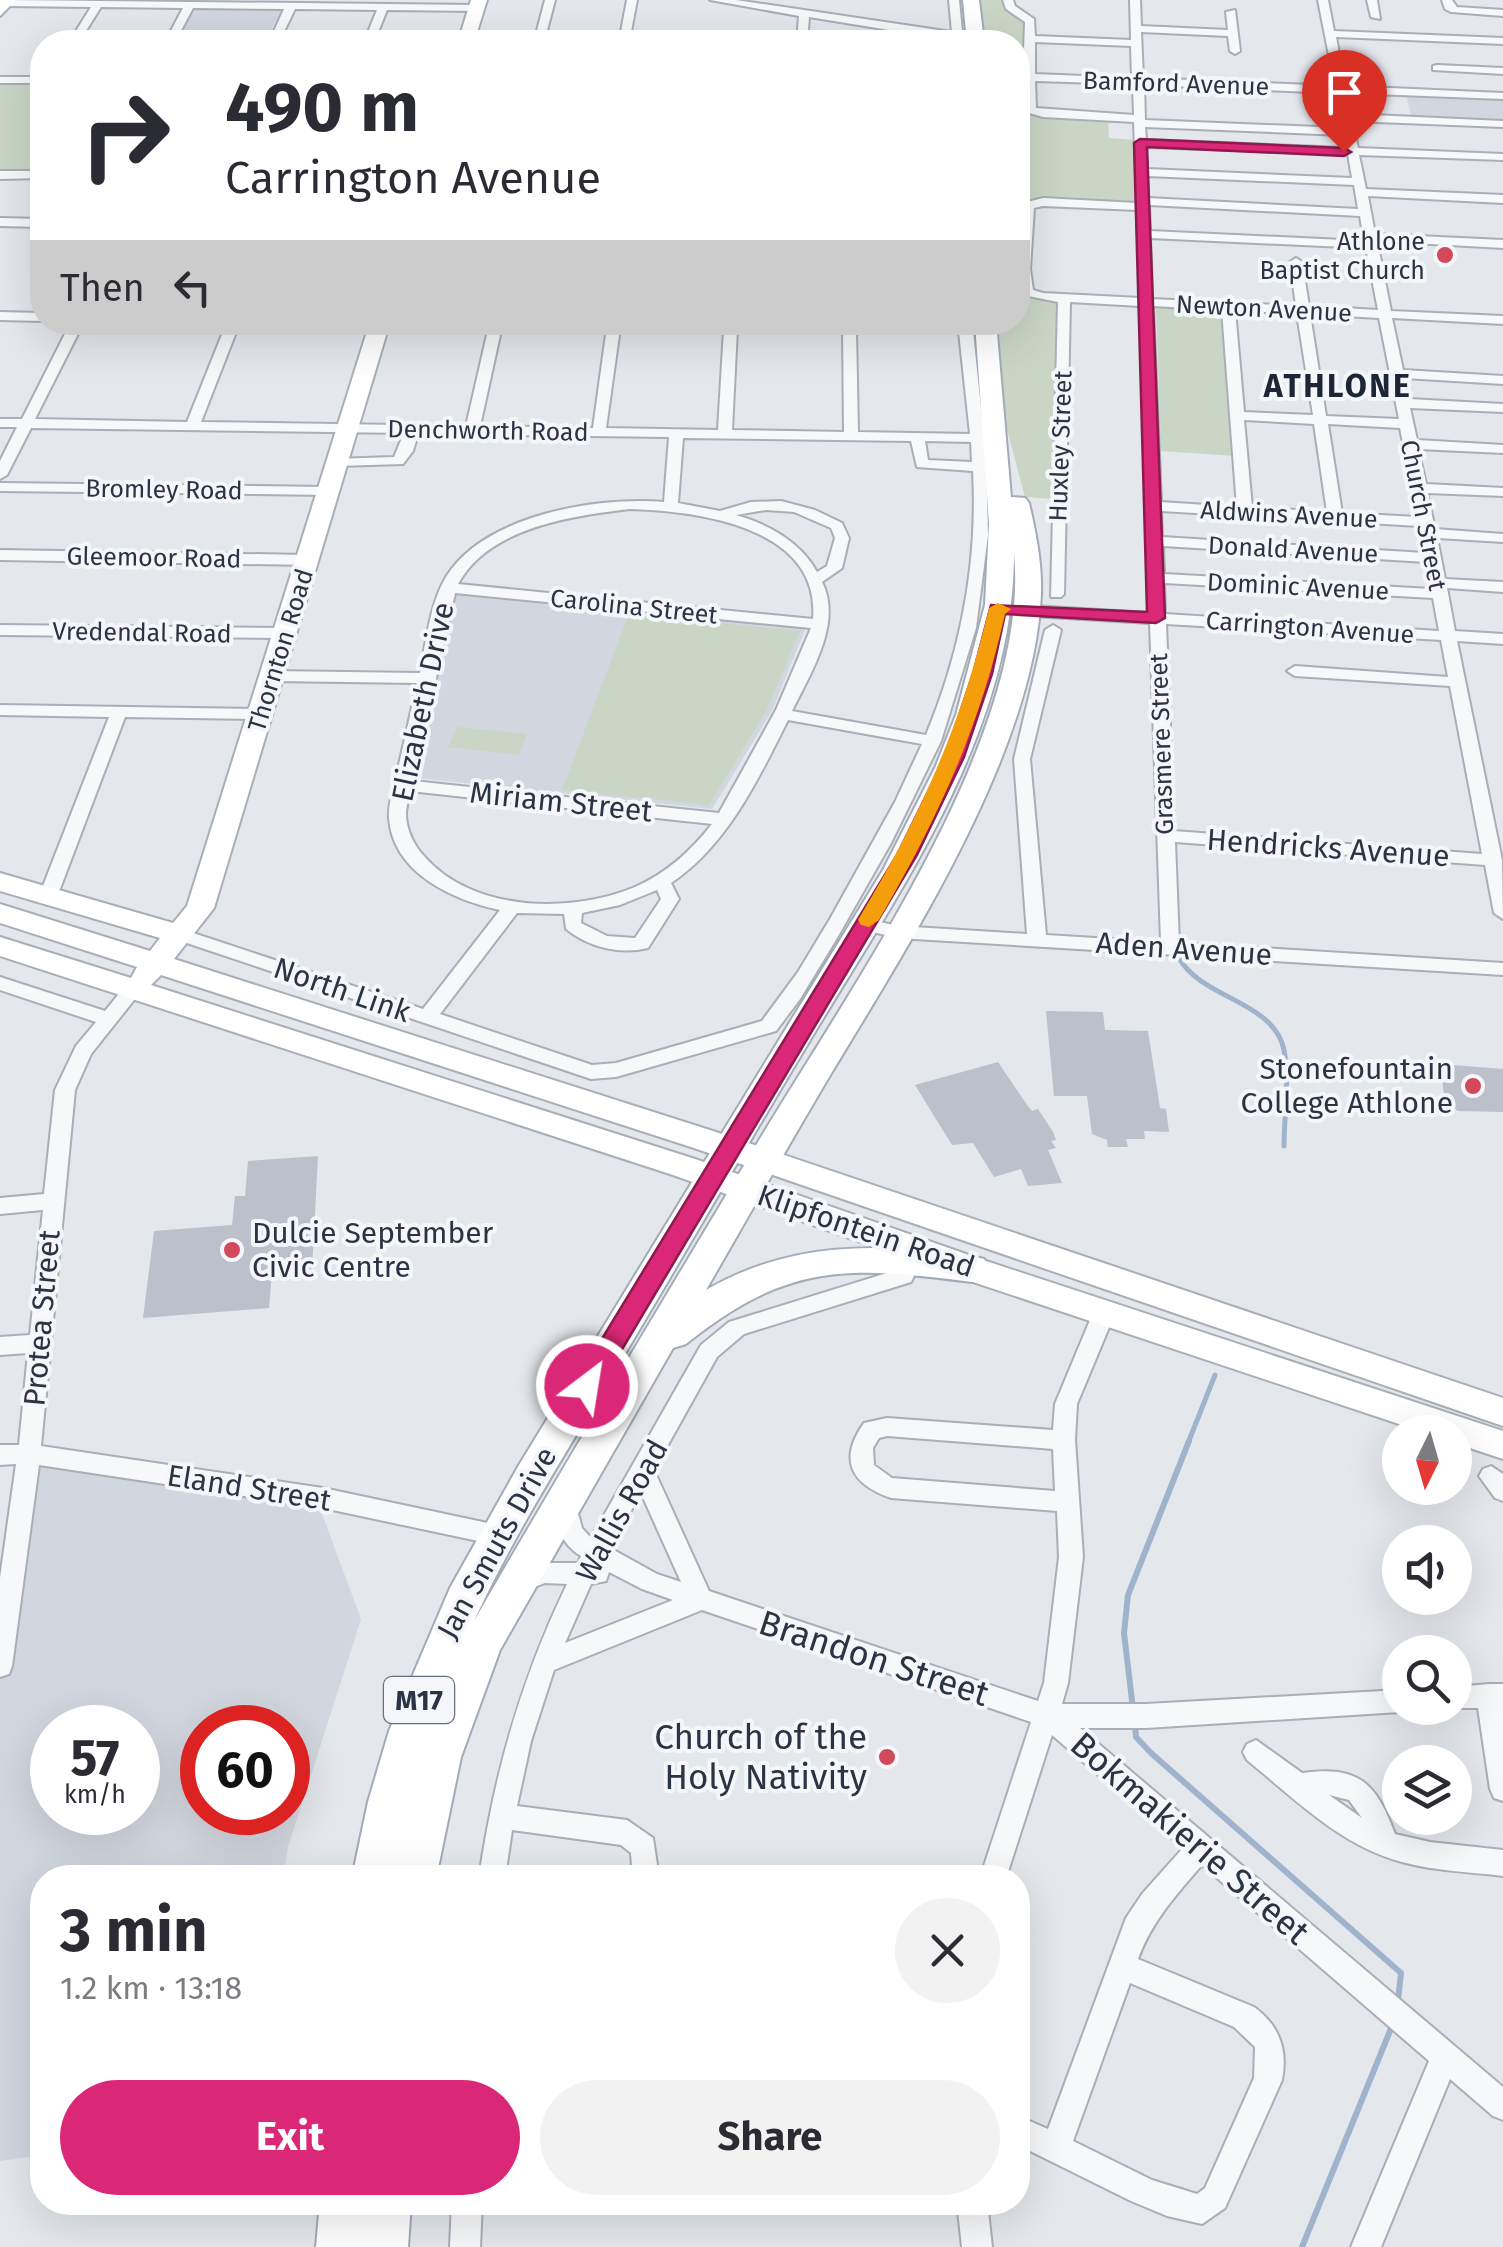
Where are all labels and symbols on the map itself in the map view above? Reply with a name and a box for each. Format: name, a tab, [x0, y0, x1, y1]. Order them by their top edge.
pin	[1302, 50, 1387, 153]
street label: Bamford Avenue	[1082, 66, 1270, 102]
place label: Athlone Baptist Church	[1259, 227, 1425, 286]
marker: Athlone Baptist Church	[1434, 244, 1456, 266]
street label: Newton Avenue	[1175, 289, 1353, 329]
district label: ATHLONE	[1263, 367, 1412, 405]
street label: Huxley Street	[1043, 369, 1079, 522]
street label: Denchworth Road	[387, 414, 589, 448]
street label: Church Street	[1394, 437, 1453, 594]
street label: Bromley Road	[85, 474, 243, 506]
street label: Aldwins Avenue	[1200, 495, 1378, 535]
street label: Donald Avenue	[1207, 531, 1379, 569]
street label: Gleemoor Road	[66, 541, 242, 575]
street label: Thornton Road	[242, 565, 320, 735]
street label: Dominic Avenue	[1206, 567, 1390, 607]
street label: Carolina Street	[549, 583, 720, 631]
street label: Elizabeth Drive	[384, 599, 462, 805]
street label: Carrington Avenue	[1205, 606, 1415, 650]
street label: Vredendal Road	[52, 616, 232, 650]
street label: Grasmere Street	[1144, 652, 1180, 835]
street label: Miriam Street	[468, 775, 654, 829]
street label: Hendricks Avenue	[1205, 822, 1451, 874]
street label: Aden Avenue	[1095, 925, 1273, 973]
street label: North Link	[269, 950, 416, 1030]
place label: Stonefountain College Athlone	[1240, 1051, 1453, 1121]
marker: Stonefountain College Athlone	[1462, 1075, 1484, 1097]
street label: Klipfontein Road	[753, 1177, 979, 1285]
place label: Dulcie September Civic Centre	[252, 1215, 494, 1285]
street label: Protea Street	[16, 1228, 68, 1408]
marker: Dulcie September Civic Centre	[221, 1239, 243, 1261]
position arrow	[535, 1334, 639, 1438]
north arrow	[1382, 1415, 1472, 1505]
street label: Wallis Road	[568, 1434, 676, 1588]
street label: Jan Smuts Drive	[429, 1441, 565, 1645]
street label: Eland Street	[164, 1457, 334, 1519]
street label: Brandon Street	[754, 1601, 995, 1715]
road number: M17	[384, 1677, 454, 1723]
speed limit sign: 60	[180, 1705, 310, 1835]
place label: Church of the Holy Nativity	[654, 1716, 867, 1798]
street label: Bokmakierie Street	[1062, 1723, 1318, 1953]
marker: Church of the Holy Nativity	[876, 1746, 898, 1768]

